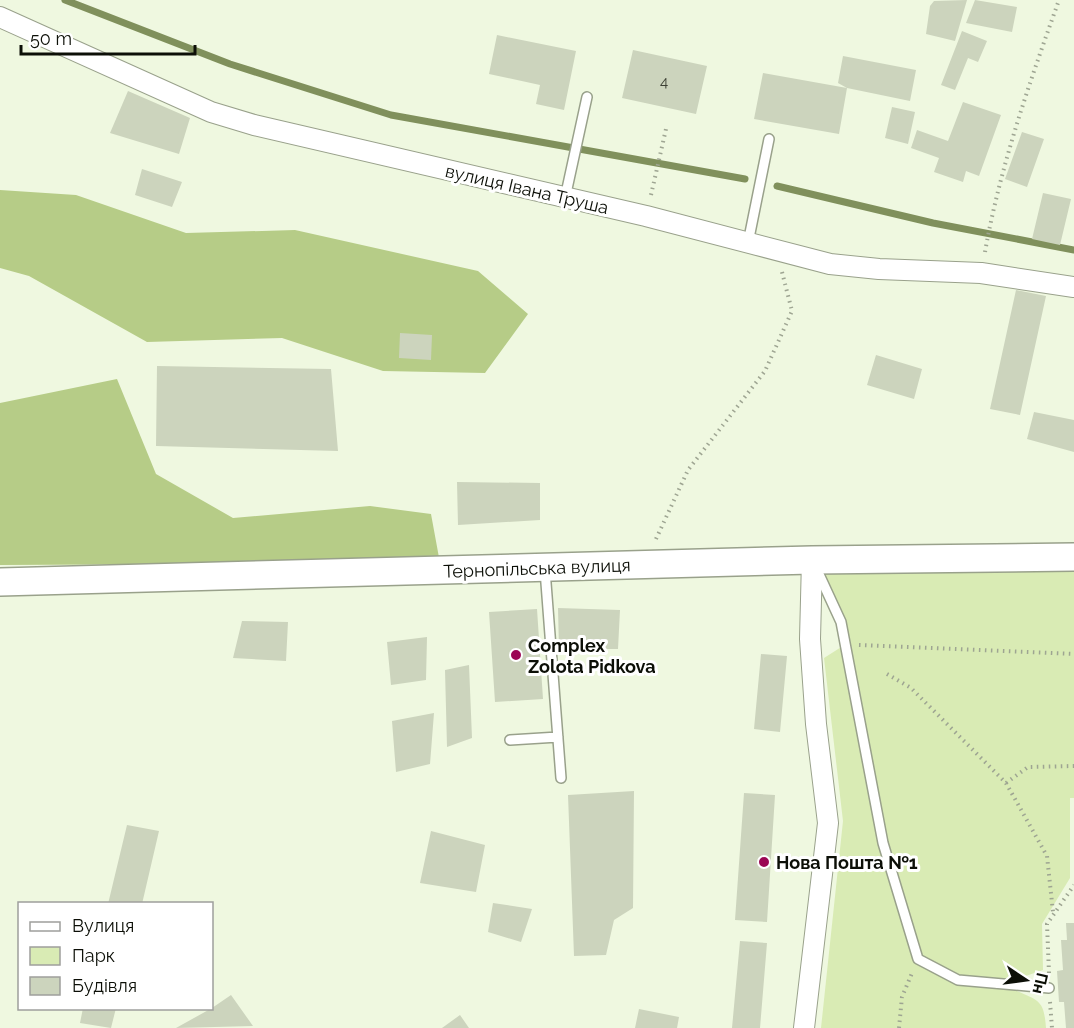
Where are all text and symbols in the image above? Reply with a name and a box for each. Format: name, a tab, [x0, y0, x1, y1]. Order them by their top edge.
scale bar	[21, 18, 195, 56]
text: 50 m	[30, 28, 72, 49]
house number: 4	[660, 73, 668, 91]
street label: вулиця Івана Труша	[443, 160, 611, 218]
street label: Тернопільська вулиця	[443, 554, 631, 582]
place label: Complex Zolota Pidkova	[528, 635, 656, 677]
marker: Complex Zolota Pidkova	[509, 648, 523, 662]
place label: Нова Пошта №1	[776, 852, 918, 873]
marker: Нова Пошта №1	[757, 855, 771, 869]
legend	[18, 902, 213, 1010]
text: Вулиця	[72, 915, 134, 936]
text: Парк	[72, 945, 115, 966]
north arrow	[996, 950, 1056, 1010]
text: Пн	[1028, 971, 1052, 996]
text: Будівля	[72, 975, 137, 996]

